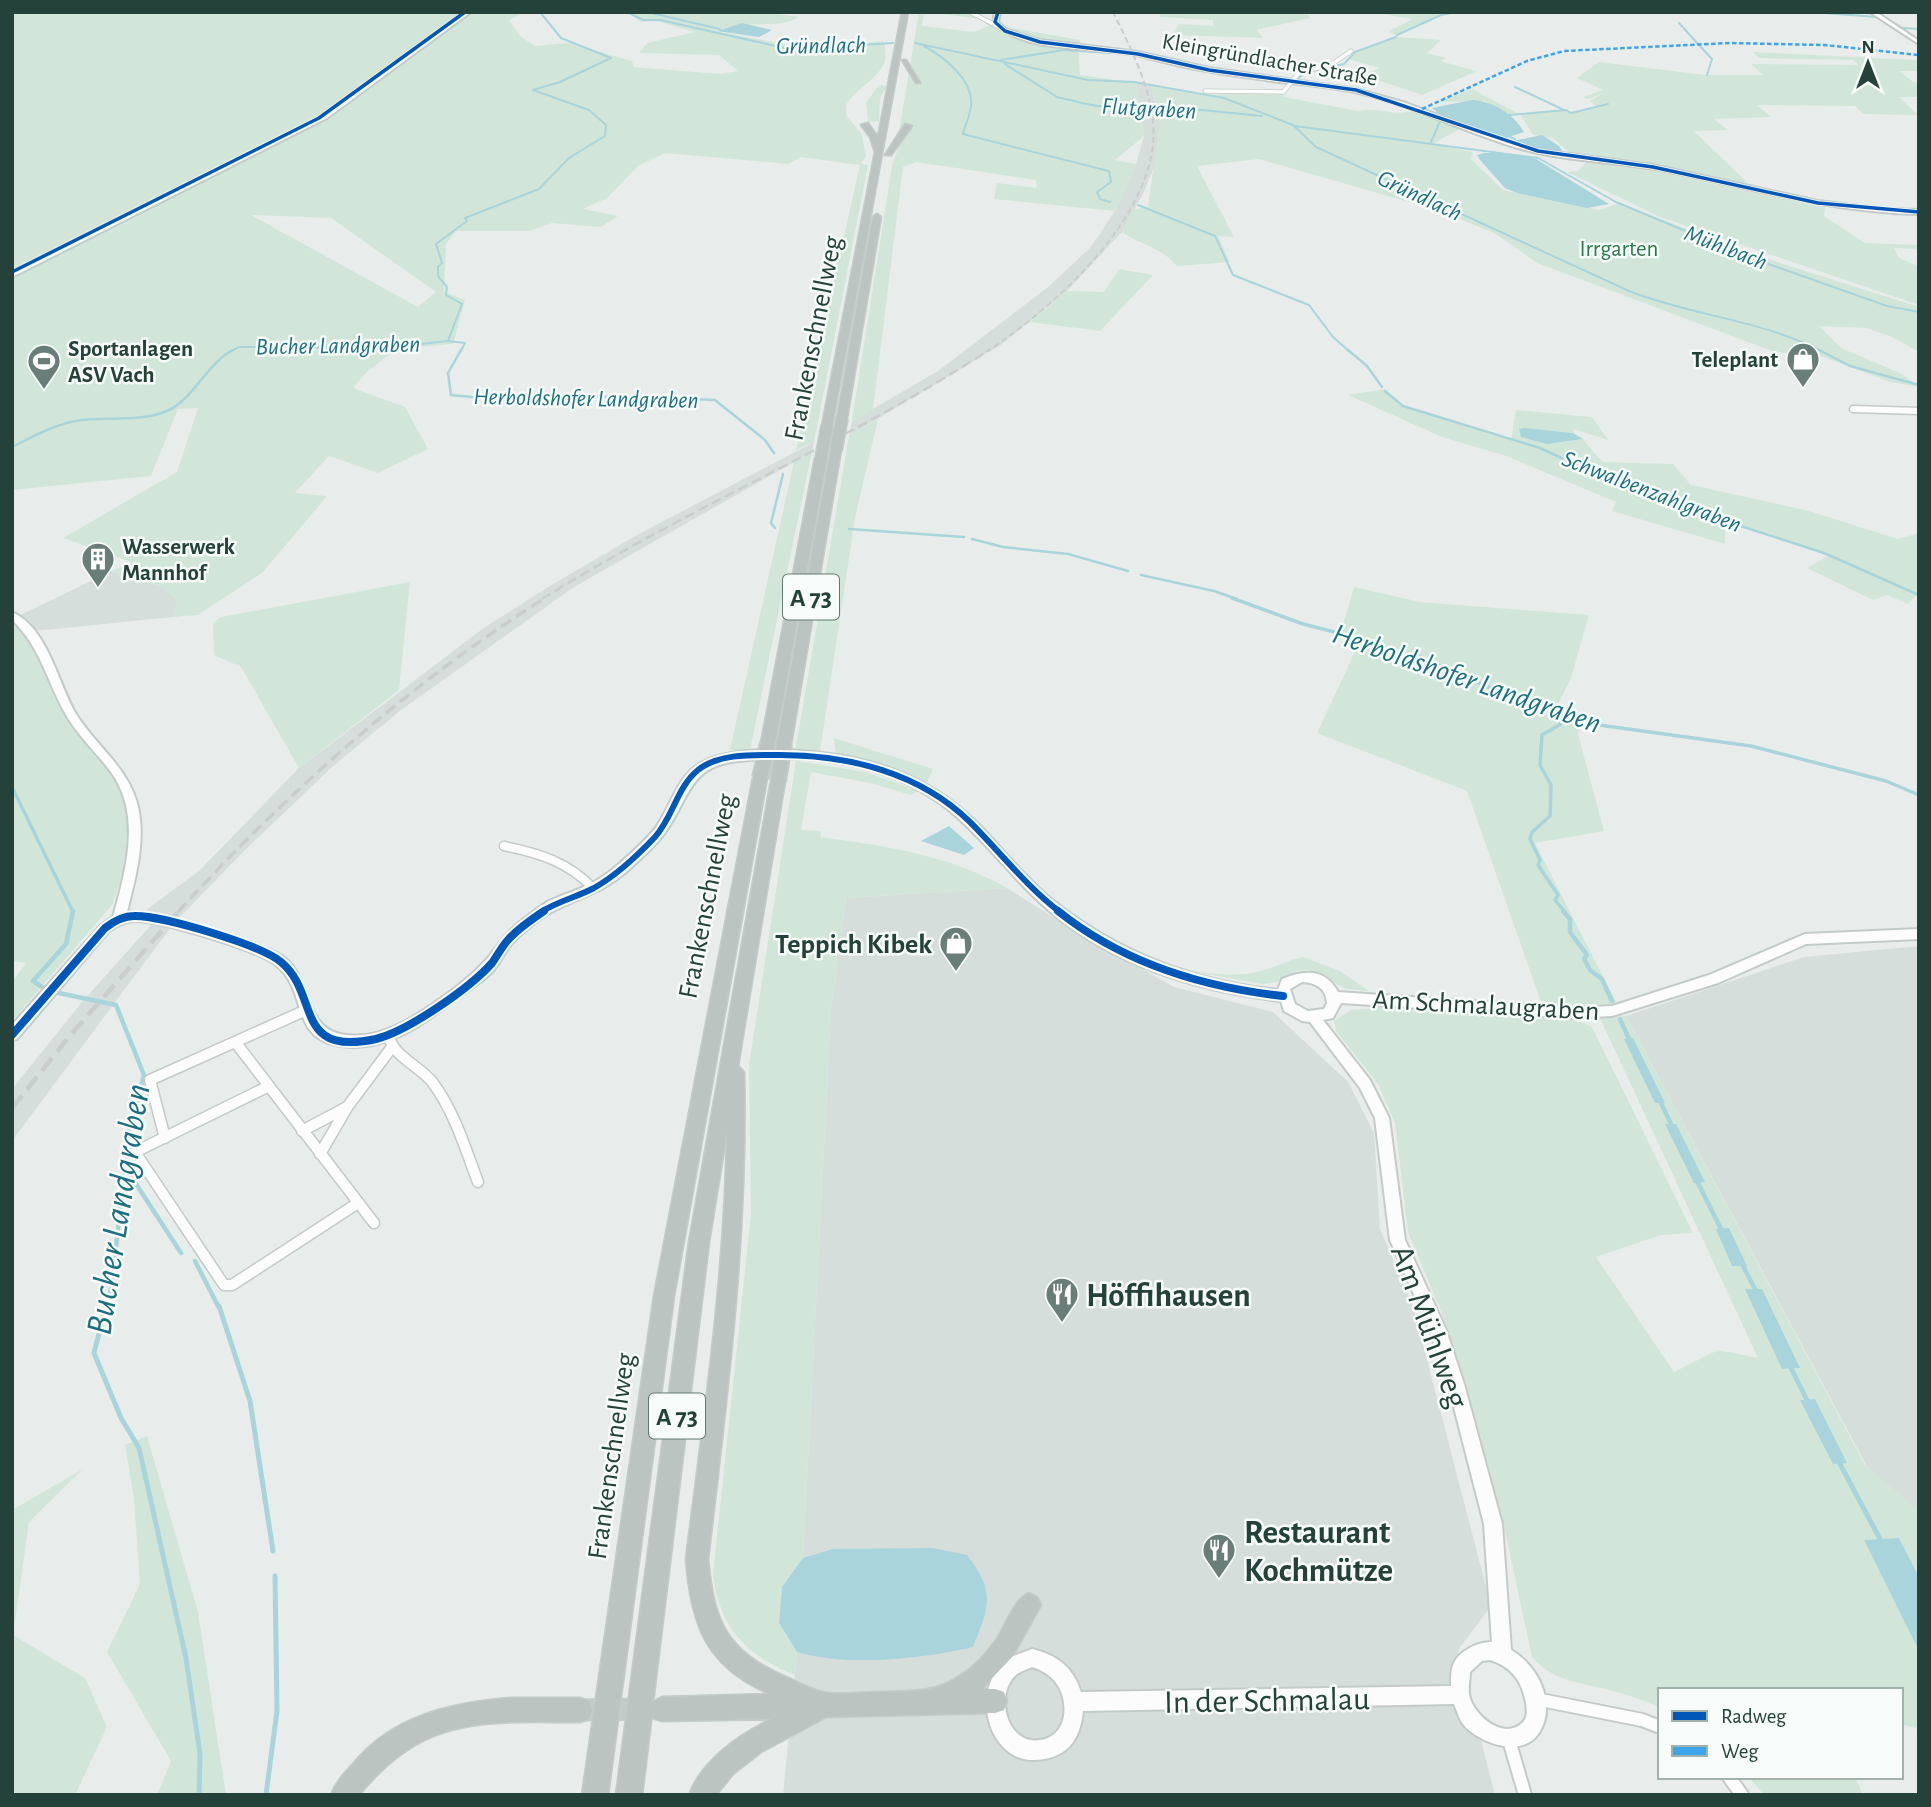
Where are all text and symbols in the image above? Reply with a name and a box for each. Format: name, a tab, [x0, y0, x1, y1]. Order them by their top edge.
north arrow	[1833, 28, 1903, 98]
street label: Kleingründlacher Straße	[1160, 30, 1379, 91]
water label: Gründlach	[776, 33, 866, 59]
text: N	[1861, 38, 1875, 57]
water label: Flutgraben	[1101, 95, 1197, 123]
water label: Gründlach	[1374, 166, 1465, 226]
water label: Mühlbach	[1681, 221, 1770, 275]
street label: Frankenschnellweg	[780, 233, 848, 443]
park label: Irrgarten	[1579, 238, 1659, 261]
water label: Bucher Landgraben	[255, 333, 421, 359]
place label: Sportanlagen ASV Vach	[68, 338, 193, 387]
shop icon: Teleplant	[1784, 340, 1822, 389]
sports icon: Sportanlagen ASV Vach	[25, 342, 63, 391]
place label: Teleplant	[1691, 349, 1778, 372]
water label: Herboldshofer Landgraben	[473, 385, 699, 413]
water label: Schwalbenzahlgraben	[1559, 447, 1745, 537]
place label: Wasserwerk Mannhof	[122, 536, 236, 585]
building icon: Wasserwerk Mannhof	[79, 540, 117, 589]
road number: A 73	[783, 575, 839, 620]
water label: Herboldshofer Landgraben	[1329, 619, 1605, 739]
street label: Frankenschnellweg	[674, 791, 742, 1001]
shop icon: Teppich Kibek	[937, 924, 975, 973]
place label: Teppich Kibek	[775, 931, 932, 959]
street label: Am Schmalaugraben	[1372, 986, 1600, 1026]
water label: Bucher Landgraben	[80, 1081, 157, 1337]
street label: Am Mühlweg	[1384, 1241, 1473, 1413]
restaurant icon: Höffihausen	[1043, 1275, 1081, 1324]
place label: Höffihausen	[1086, 1280, 1251, 1313]
street label: Frankenschnellweg	[584, 1351, 640, 1561]
road number: A 73	[649, 1394, 705, 1438]
place label: Restaurant Kochmütze	[1244, 1517, 1393, 1588]
restaurant icon: Restaurant Kochmütze	[1200, 1531, 1238, 1580]
street label: In der Schmalau	[1164, 1683, 1370, 1720]
legend	[1658, 1688, 1903, 1779]
text: Radweg	[1721, 1706, 1787, 1727]
text: Weg	[1721, 1741, 1759, 1762]

